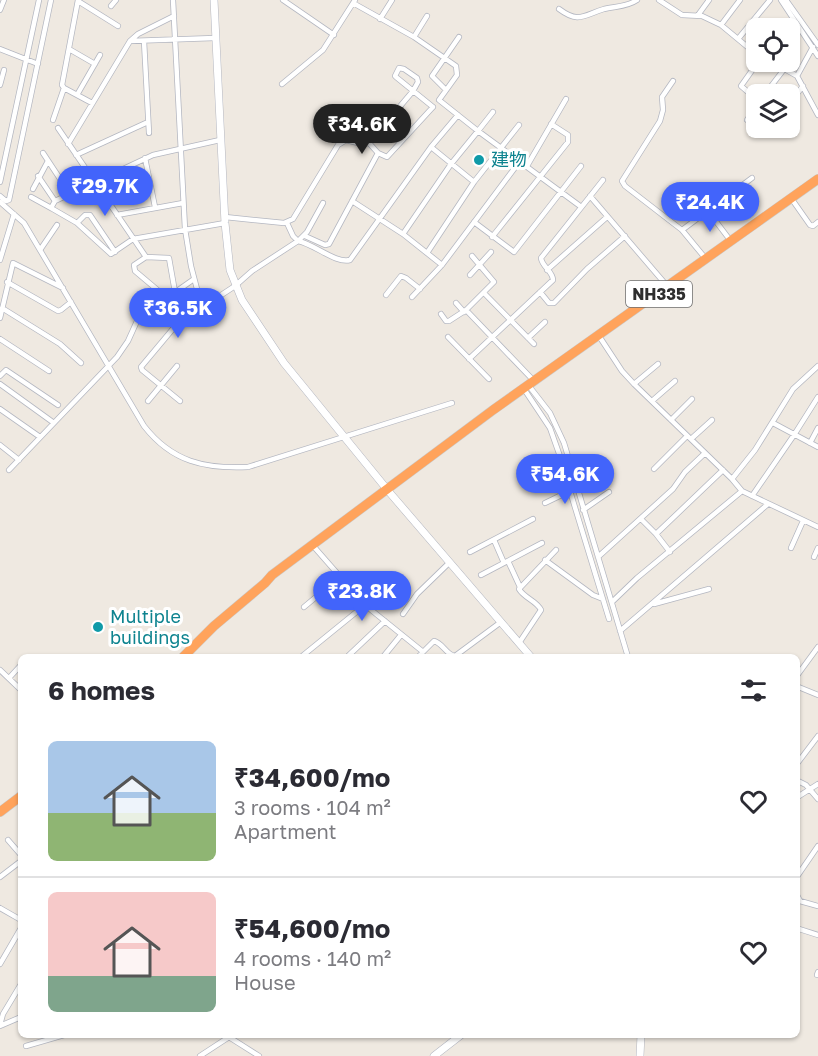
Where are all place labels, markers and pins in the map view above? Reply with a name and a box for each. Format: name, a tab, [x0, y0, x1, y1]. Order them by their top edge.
pin: ₹34.6K	[313, 104, 411, 155]
place label: 建物	[491, 148, 527, 170]
marker: 建物	[472, 153, 486, 167]
pin: ₹29.7K	[56, 166, 154, 217]
pin: ₹24.4K	[661, 182, 759, 233]
pin: ₹36.5K	[129, 288, 227, 339]
pin: ₹54.6K	[516, 454, 614, 505]
pin: ₹23.8K	[313, 571, 411, 622]
place label: Multiple buildings	[110, 605, 190, 648]
marker: Multiple buildings	[91, 620, 105, 634]

